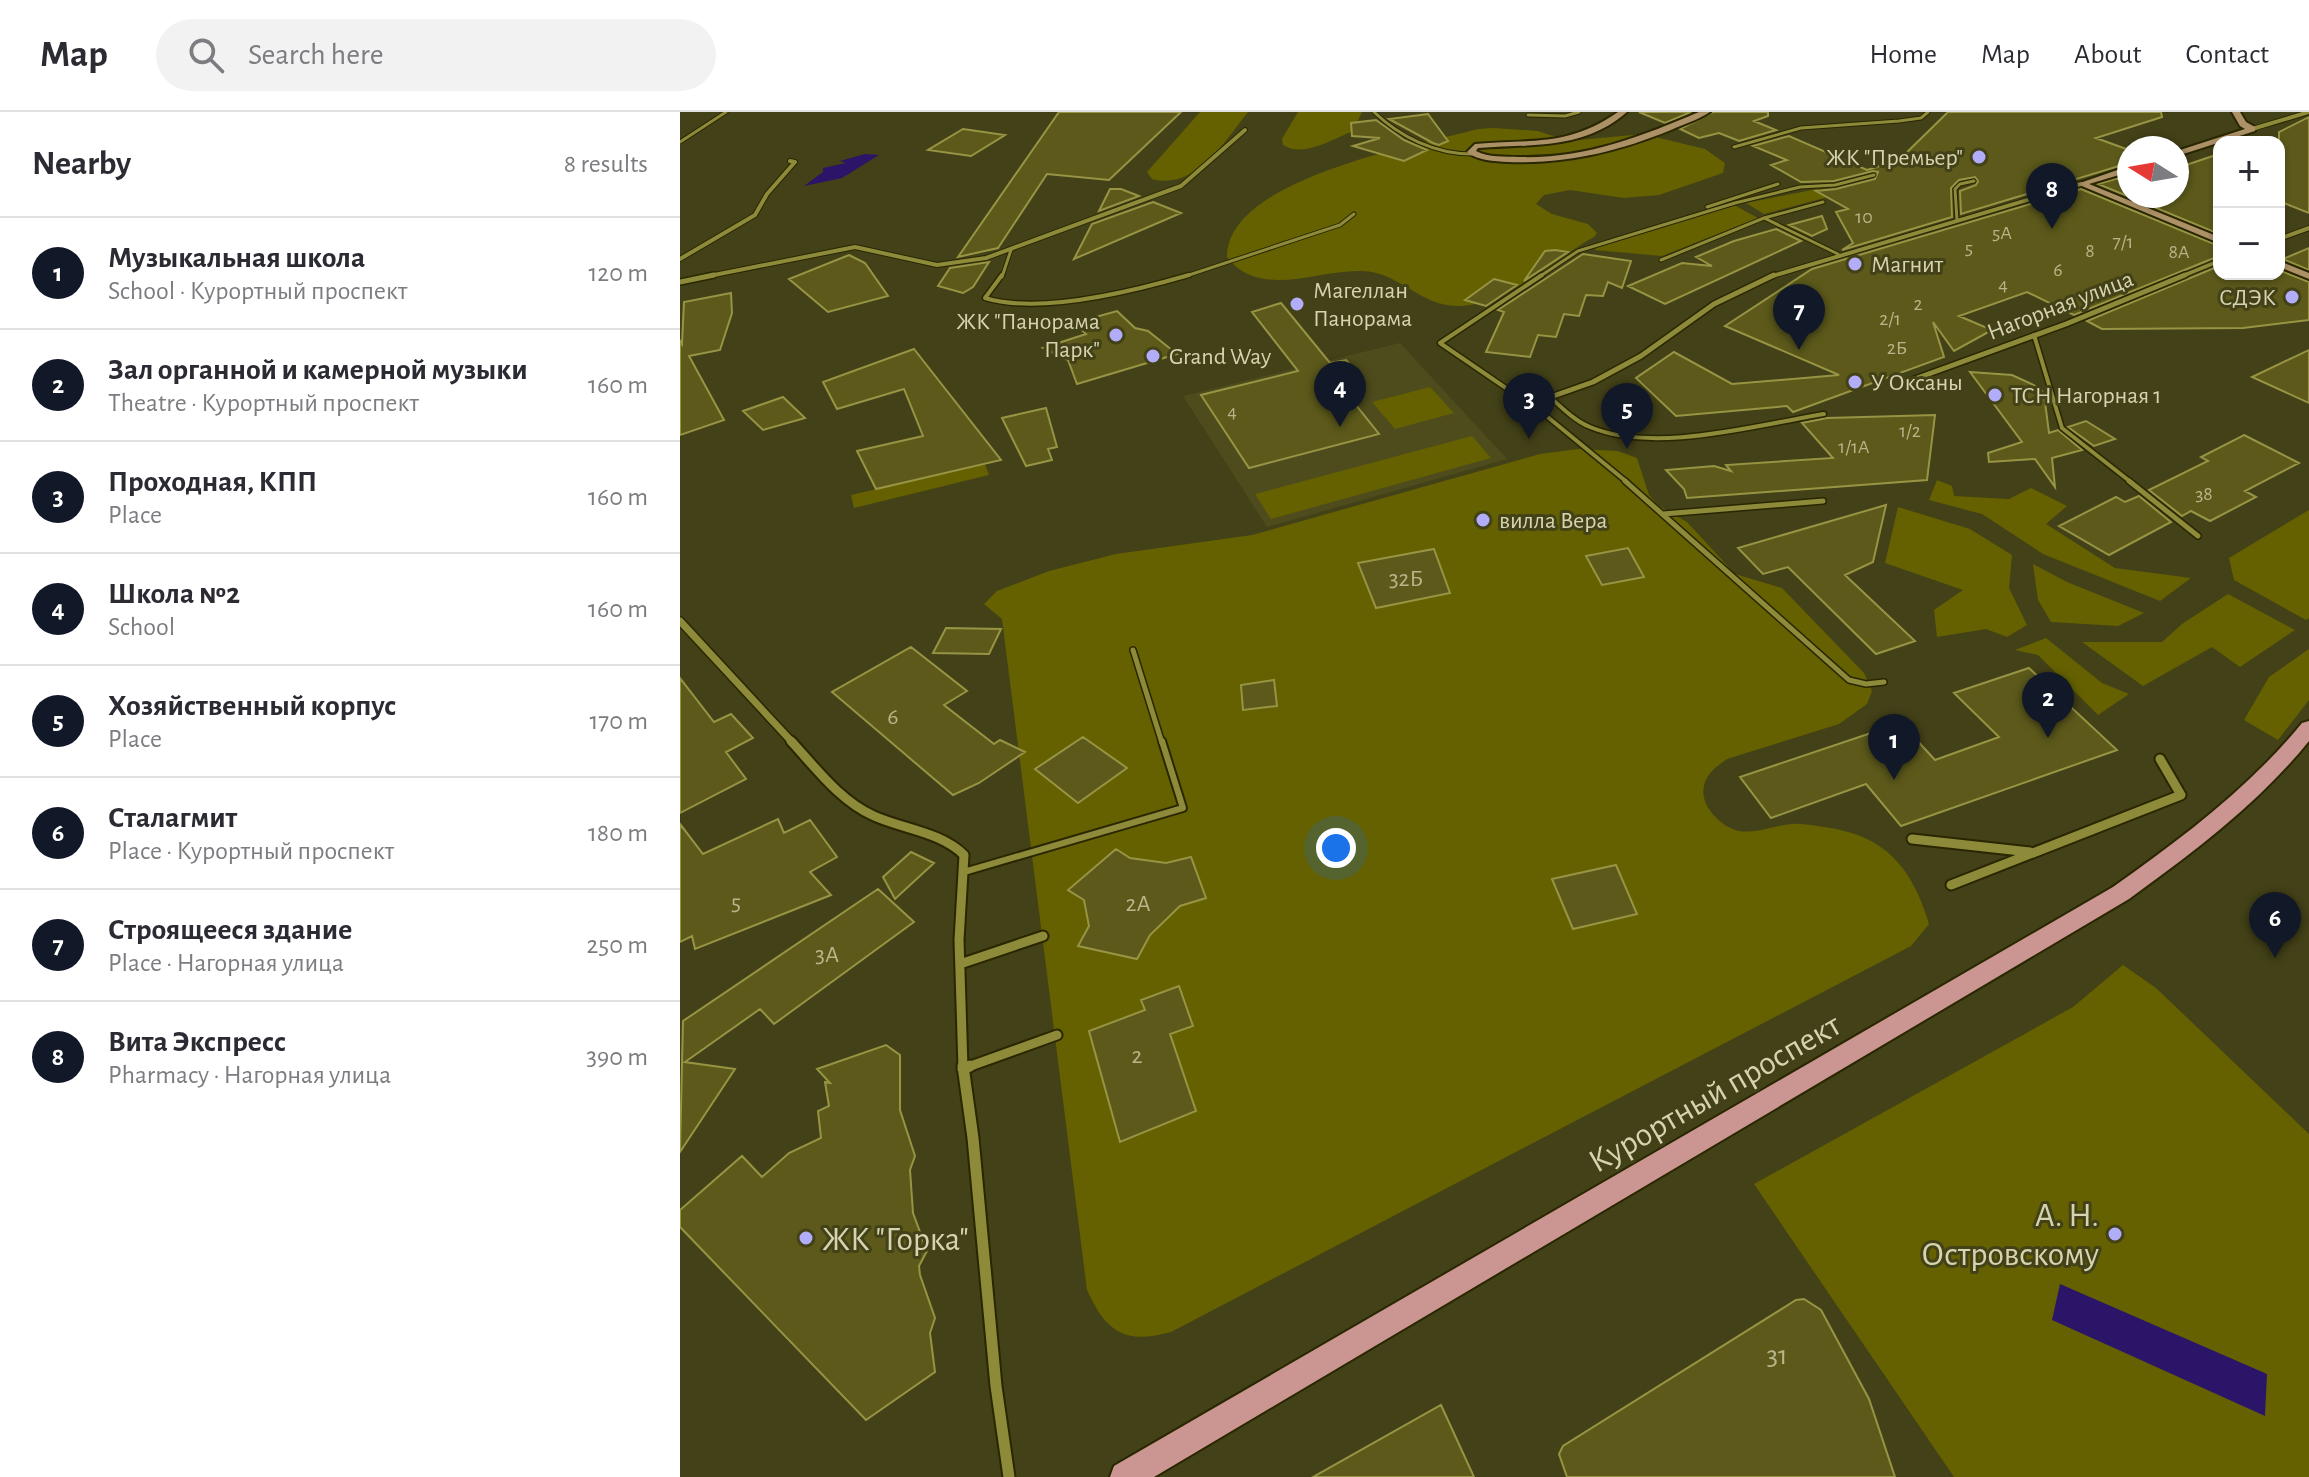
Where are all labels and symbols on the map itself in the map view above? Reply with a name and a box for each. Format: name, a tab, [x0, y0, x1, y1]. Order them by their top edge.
north arrow	[2117, 136, 2189, 208]
place label: ЖК "Премьер"	[1826, 146, 1963, 170]
marker: ЖК "Премьер"	[1970, 148, 1988, 166]
pin: 8	[2026, 163, 2078, 229]
house number: 10	[1855, 207, 1873, 227]
house number: 5А	[1992, 223, 2012, 243]
house number: 7/1	[2113, 232, 2133, 252]
house number: 5	[1965, 238, 1973, 258]
house number: 8	[2085, 241, 2095, 261]
house number: 8А	[2168, 242, 2190, 262]
place label: Магнит	[1871, 253, 1943, 277]
marker: Магнит	[1846, 255, 1864, 273]
house number: 6	[2053, 260, 2063, 280]
street label: Нагорная улица	[1984, 267, 2137, 345]
house number: 4	[1998, 275, 2008, 295]
place label: Магеллан Панорама	[1313, 279, 1412, 331]
pin: 7	[1773, 284, 1825, 350]
place label: СДЭК	[2219, 286, 2276, 310]
marker: СДЭК	[2283, 288, 2301, 306]
house number: 2	[1913, 294, 1923, 314]
marker: Магеллан Панорама	[1288, 295, 1306, 313]
house number: 2/1	[1879, 309, 1901, 329]
place label: ЖК "Панорама Парк"	[956, 310, 1100, 362]
marker: ЖК "Панорама Парк"	[1107, 326, 1125, 344]
house number: 2Б	[1887, 338, 1907, 358]
place label: Grand Way	[1169, 345, 1271, 369]
marker: Grand Way	[1144, 347, 1162, 365]
pin: 4	[1314, 361, 1366, 427]
place label: У Оксаны	[1871, 371, 1963, 395]
pin: 3	[1503, 373, 1555, 439]
marker: У Оксаны	[1846, 373, 1864, 391]
pin: 5	[1601, 383, 1653, 449]
place label: ТСН Нагорная 1	[2011, 384, 2161, 408]
marker: ТСН Нагорная 1	[1986, 386, 2004, 404]
house number: 4	[1227, 402, 1237, 422]
house number: 1/2	[1899, 421, 1921, 441]
house number: 1/1А	[1838, 437, 1870, 457]
house number: 38	[2195, 484, 2213, 504]
place label: вилла Вера	[1499, 509, 1607, 533]
marker: вилла Вера	[1474, 511, 1492, 529]
house number: 32Б	[1389, 567, 1423, 591]
pin: 2	[2022, 672, 2074, 738]
house number: 6	[887, 705, 899, 729]
pin: 1	[1868, 714, 1920, 780]
your location	[1316, 828, 1356, 868]
house number: 5	[731, 891, 741, 915]
house number: 2А	[1125, 892, 1151, 916]
pin: 6	[2249, 892, 2301, 958]
house number: 3А	[815, 943, 839, 967]
street label: Курортный проспект	[1583, 1008, 1847, 1180]
house number: 2	[1132, 1044, 1143, 1068]
place label: А. Н. Островскому	[1921, 1199, 2099, 1272]
place label: ЖК "Горка"	[822, 1223, 969, 1257]
marker: А. Н. Островскому	[2106, 1225, 2124, 1243]
marker: ЖК "Горка"	[797, 1229, 815, 1247]
house number: 31	[1766, 1342, 1788, 1370]

